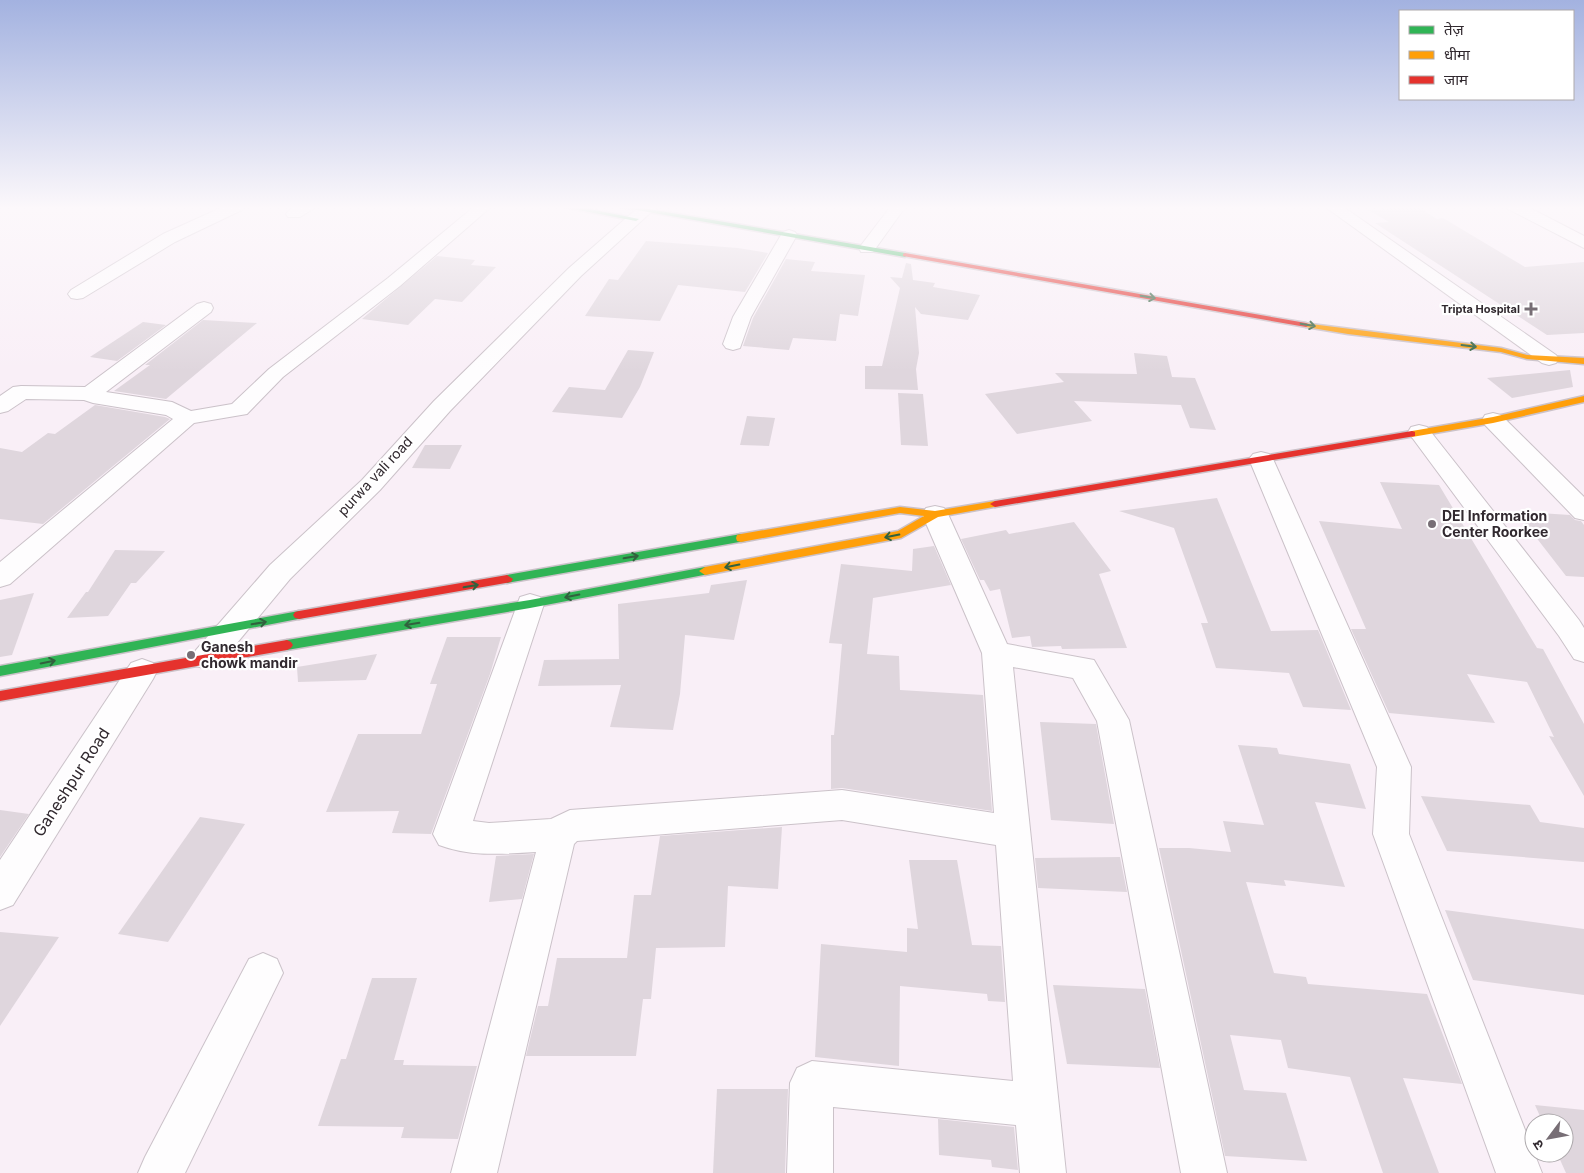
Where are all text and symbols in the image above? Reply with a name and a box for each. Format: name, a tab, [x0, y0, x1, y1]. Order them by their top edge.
legend	[1399, 10, 1574, 100]
text: तेज़	[1444, 20, 1465, 39]
text: धीमा	[1444, 45, 1471, 64]
text: जाम	[1444, 70, 1469, 89]
one-way arrow	[1139, 293, 1155, 303]
place label: Tripta Hospital	[1441, 302, 1520, 316]
marker: Tripta Hospital	[1524, 302, 1538, 316]
one-way arrow	[1299, 321, 1315, 331]
one-way arrow	[1461, 341, 1477, 351]
street label: purwa vali road	[334, 433, 416, 519]
place label: DEI Information Center Roorkee	[1442, 507, 1548, 540]
marker: DEI Information Center Roorkee	[1426, 518, 1438, 530]
one-way arrow	[884, 531, 900, 541]
one-way arrow	[623, 552, 639, 562]
one-way arrow	[724, 562, 740, 571]
one-way arrow	[463, 580, 479, 590]
one-way arrow	[565, 592, 581, 601]
one-way arrow	[251, 617, 267, 627]
one-way arrow	[404, 619, 420, 629]
place label: Ganesh chowk mandir	[201, 638, 298, 671]
marker: Ganesh chowk mandir	[185, 649, 197, 661]
one-way arrow	[40, 656, 56, 666]
street label: Ganeshpur Road	[28, 724, 114, 840]
north arrow	[1524, 1113, 1574, 1163]
text: उ	[1528, 1136, 1547, 1153]

